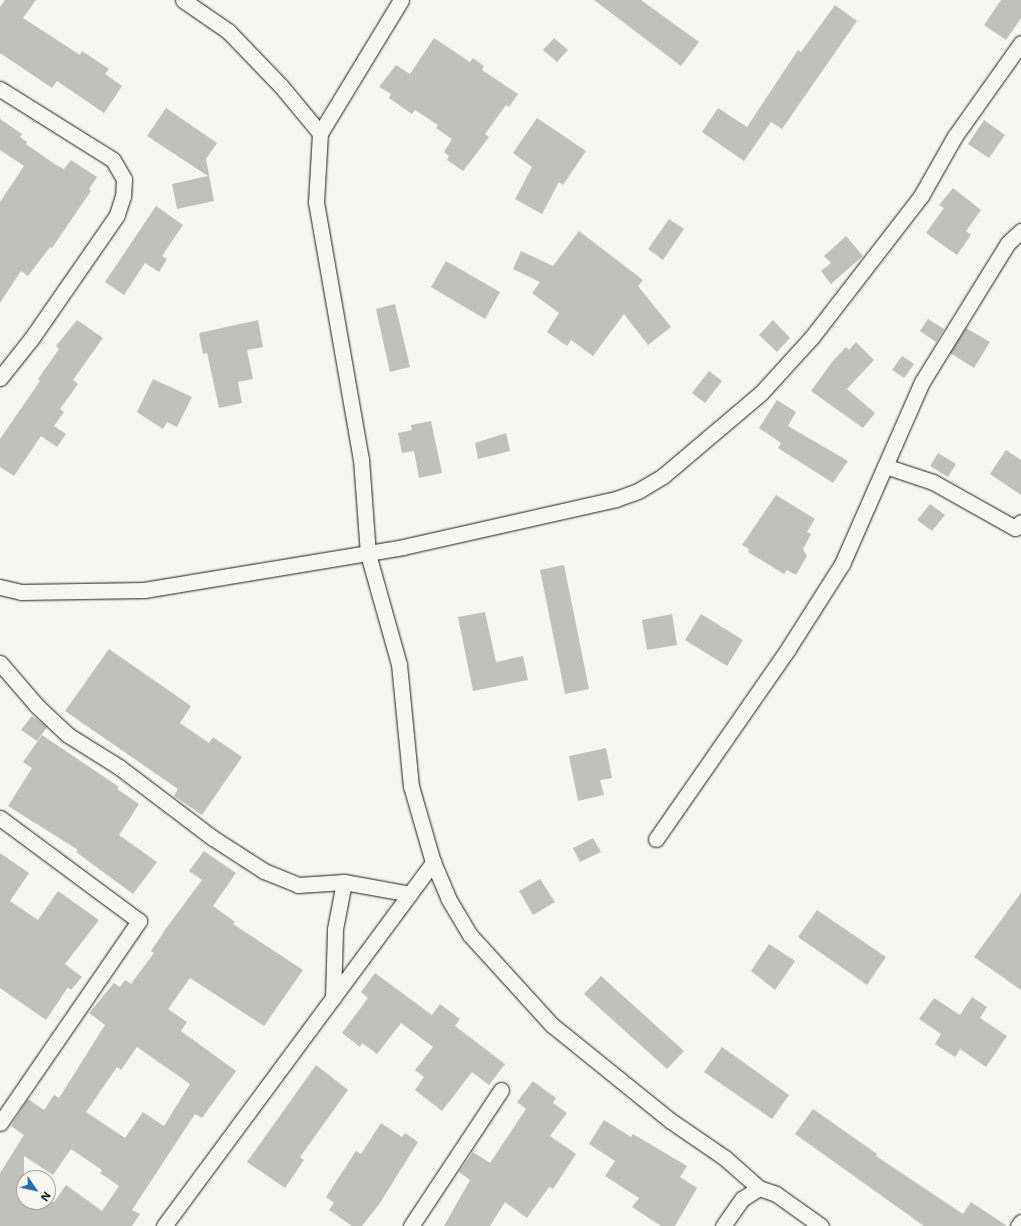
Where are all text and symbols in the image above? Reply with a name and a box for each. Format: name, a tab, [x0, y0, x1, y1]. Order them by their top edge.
north arrow	[16, 1170, 56, 1210]
text: N	[37, 1189, 54, 1204]

